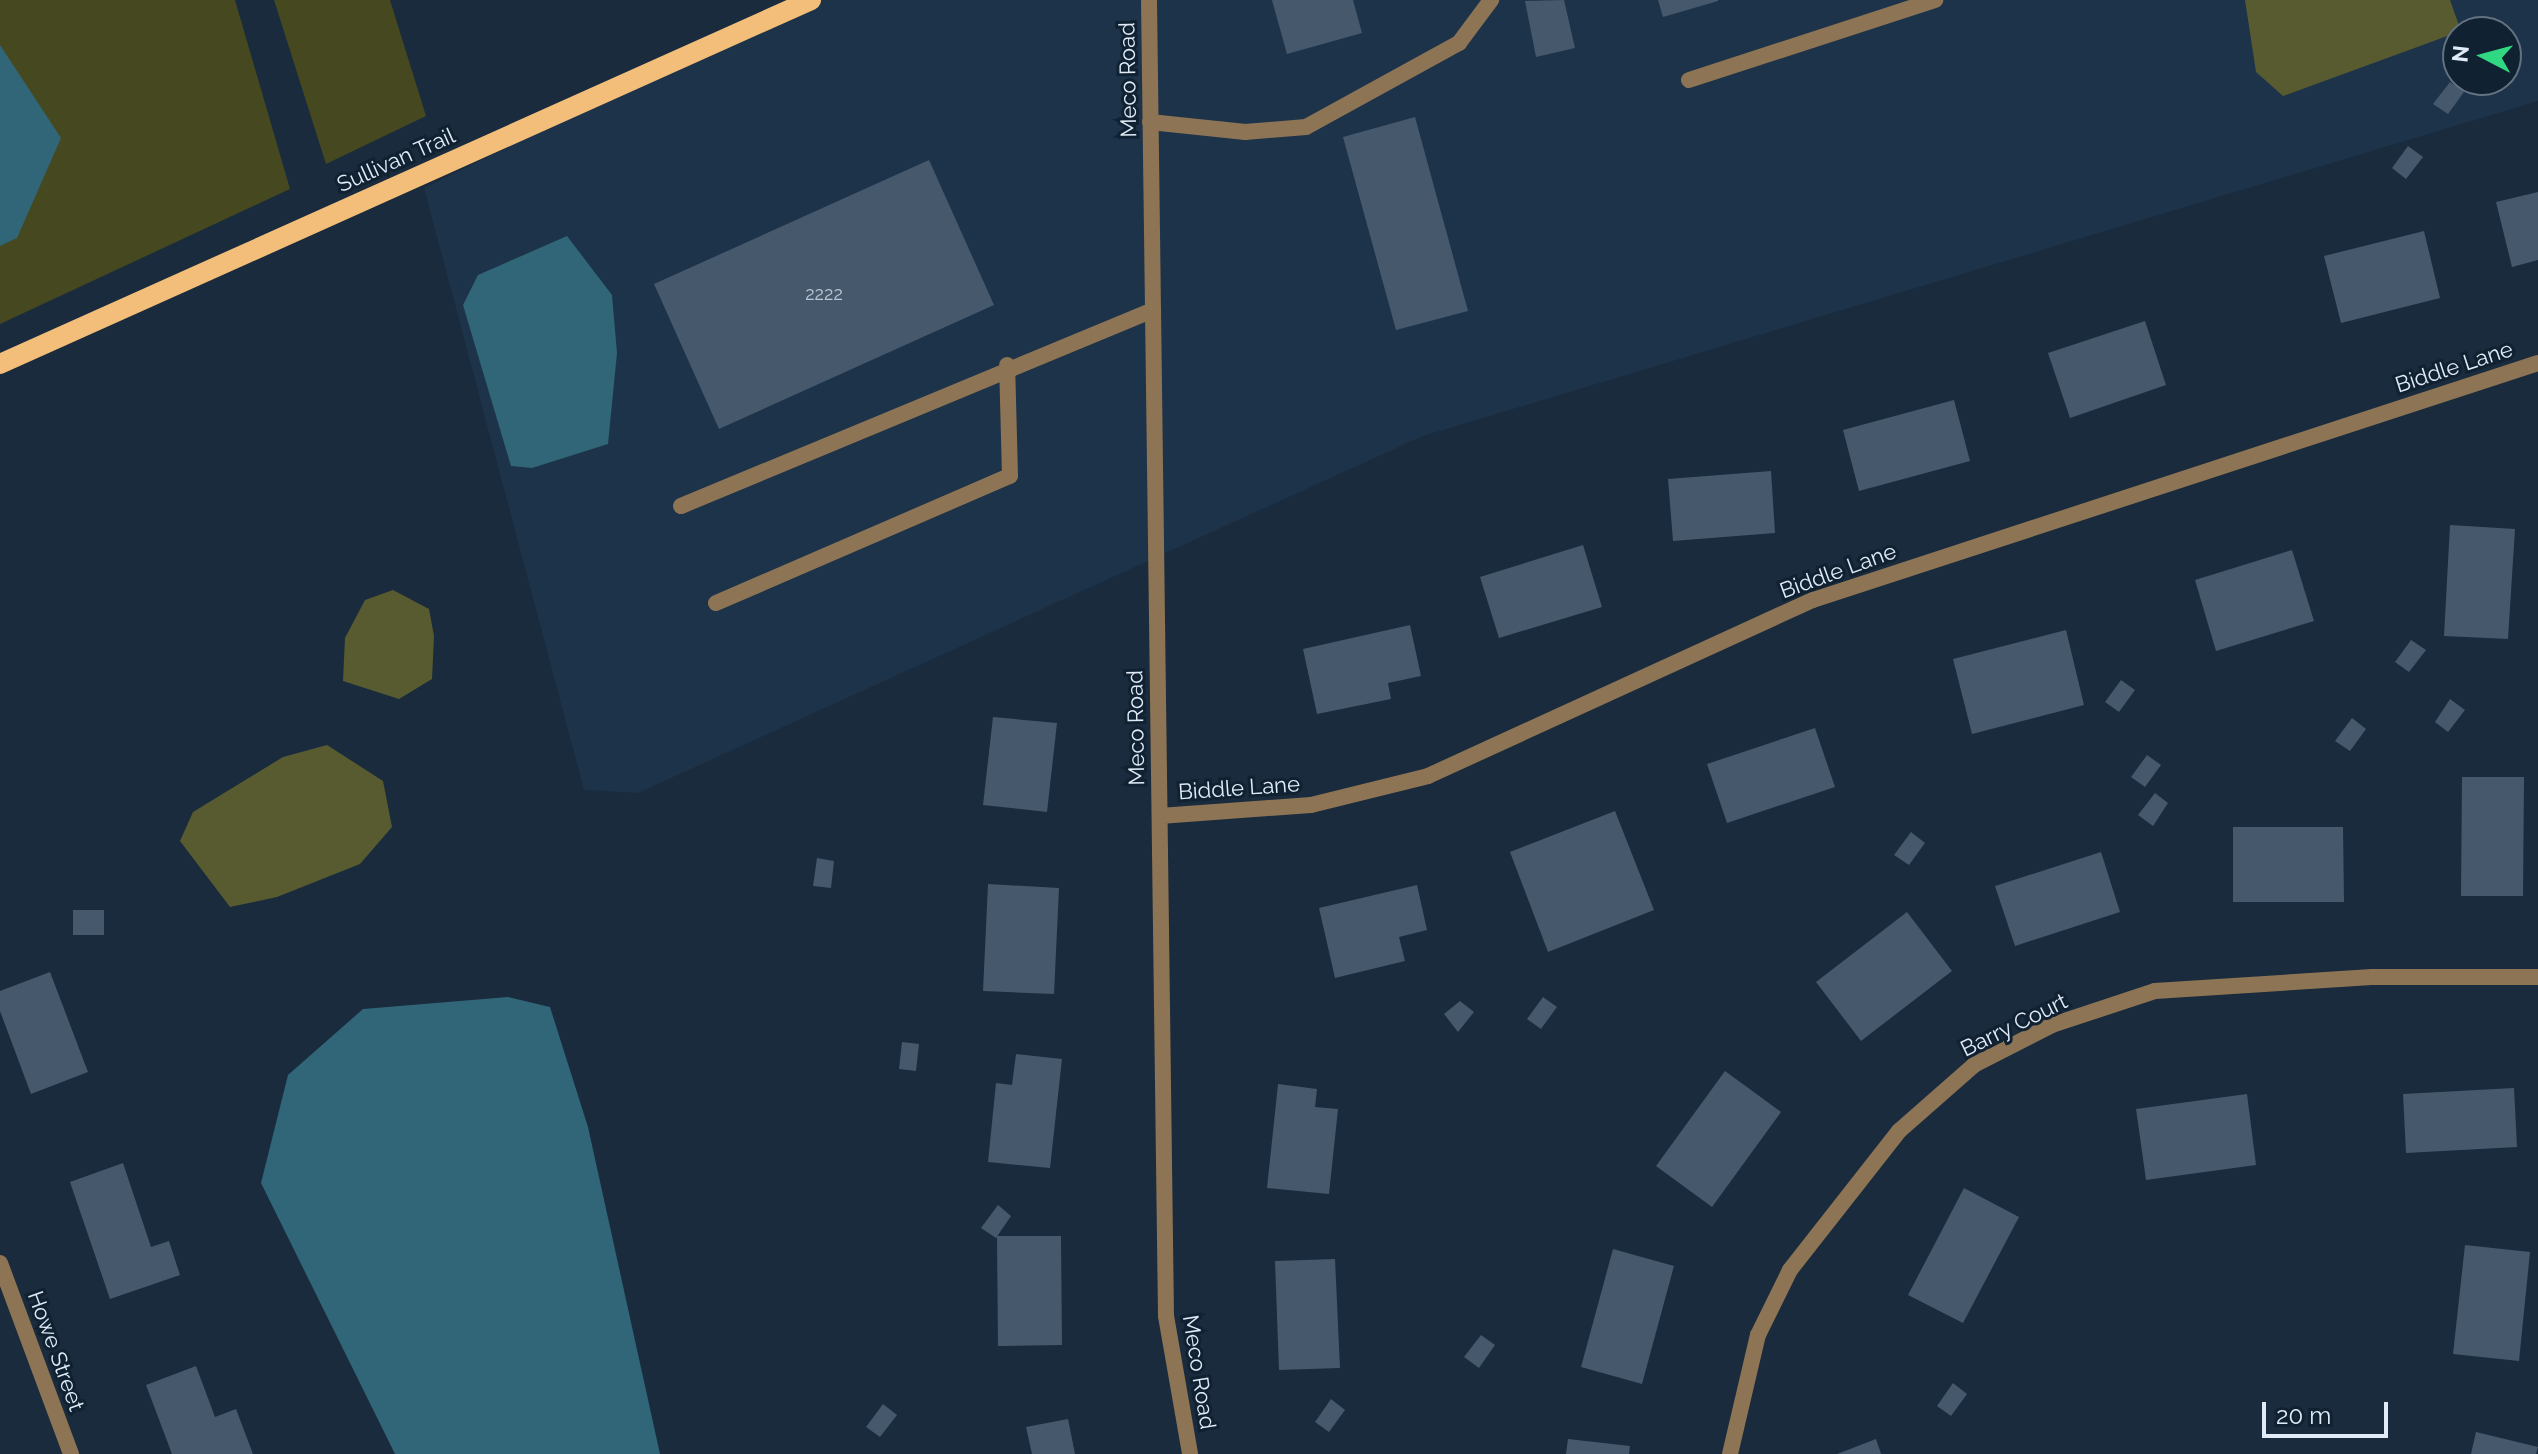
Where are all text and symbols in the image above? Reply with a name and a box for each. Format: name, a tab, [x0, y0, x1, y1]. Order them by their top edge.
north arrow	[2442, 16, 2522, 96]
street label: Meco Road	[1114, 22, 1142, 138]
text: N	[2446, 44, 2474, 63]
street label: Sullivan Trail	[333, 122, 459, 198]
house number: 2222	[805, 283, 843, 305]
street label: Biddle Lane	[2392, 336, 2516, 398]
street label: Biddle Lane	[1776, 538, 1900, 604]
street label: Meco Road	[1122, 670, 1150, 786]
street label: Biddle Lane	[1177, 771, 1301, 805]
street label: Barry Court	[1956, 988, 2072, 1062]
street label: Howe Street	[22, 1287, 90, 1415]
street label: Meco Road	[1177, 1313, 1221, 1431]
scale bar	[2266, 1386, 2392, 1436]
text: 20 m	[2276, 1401, 2331, 1430]

